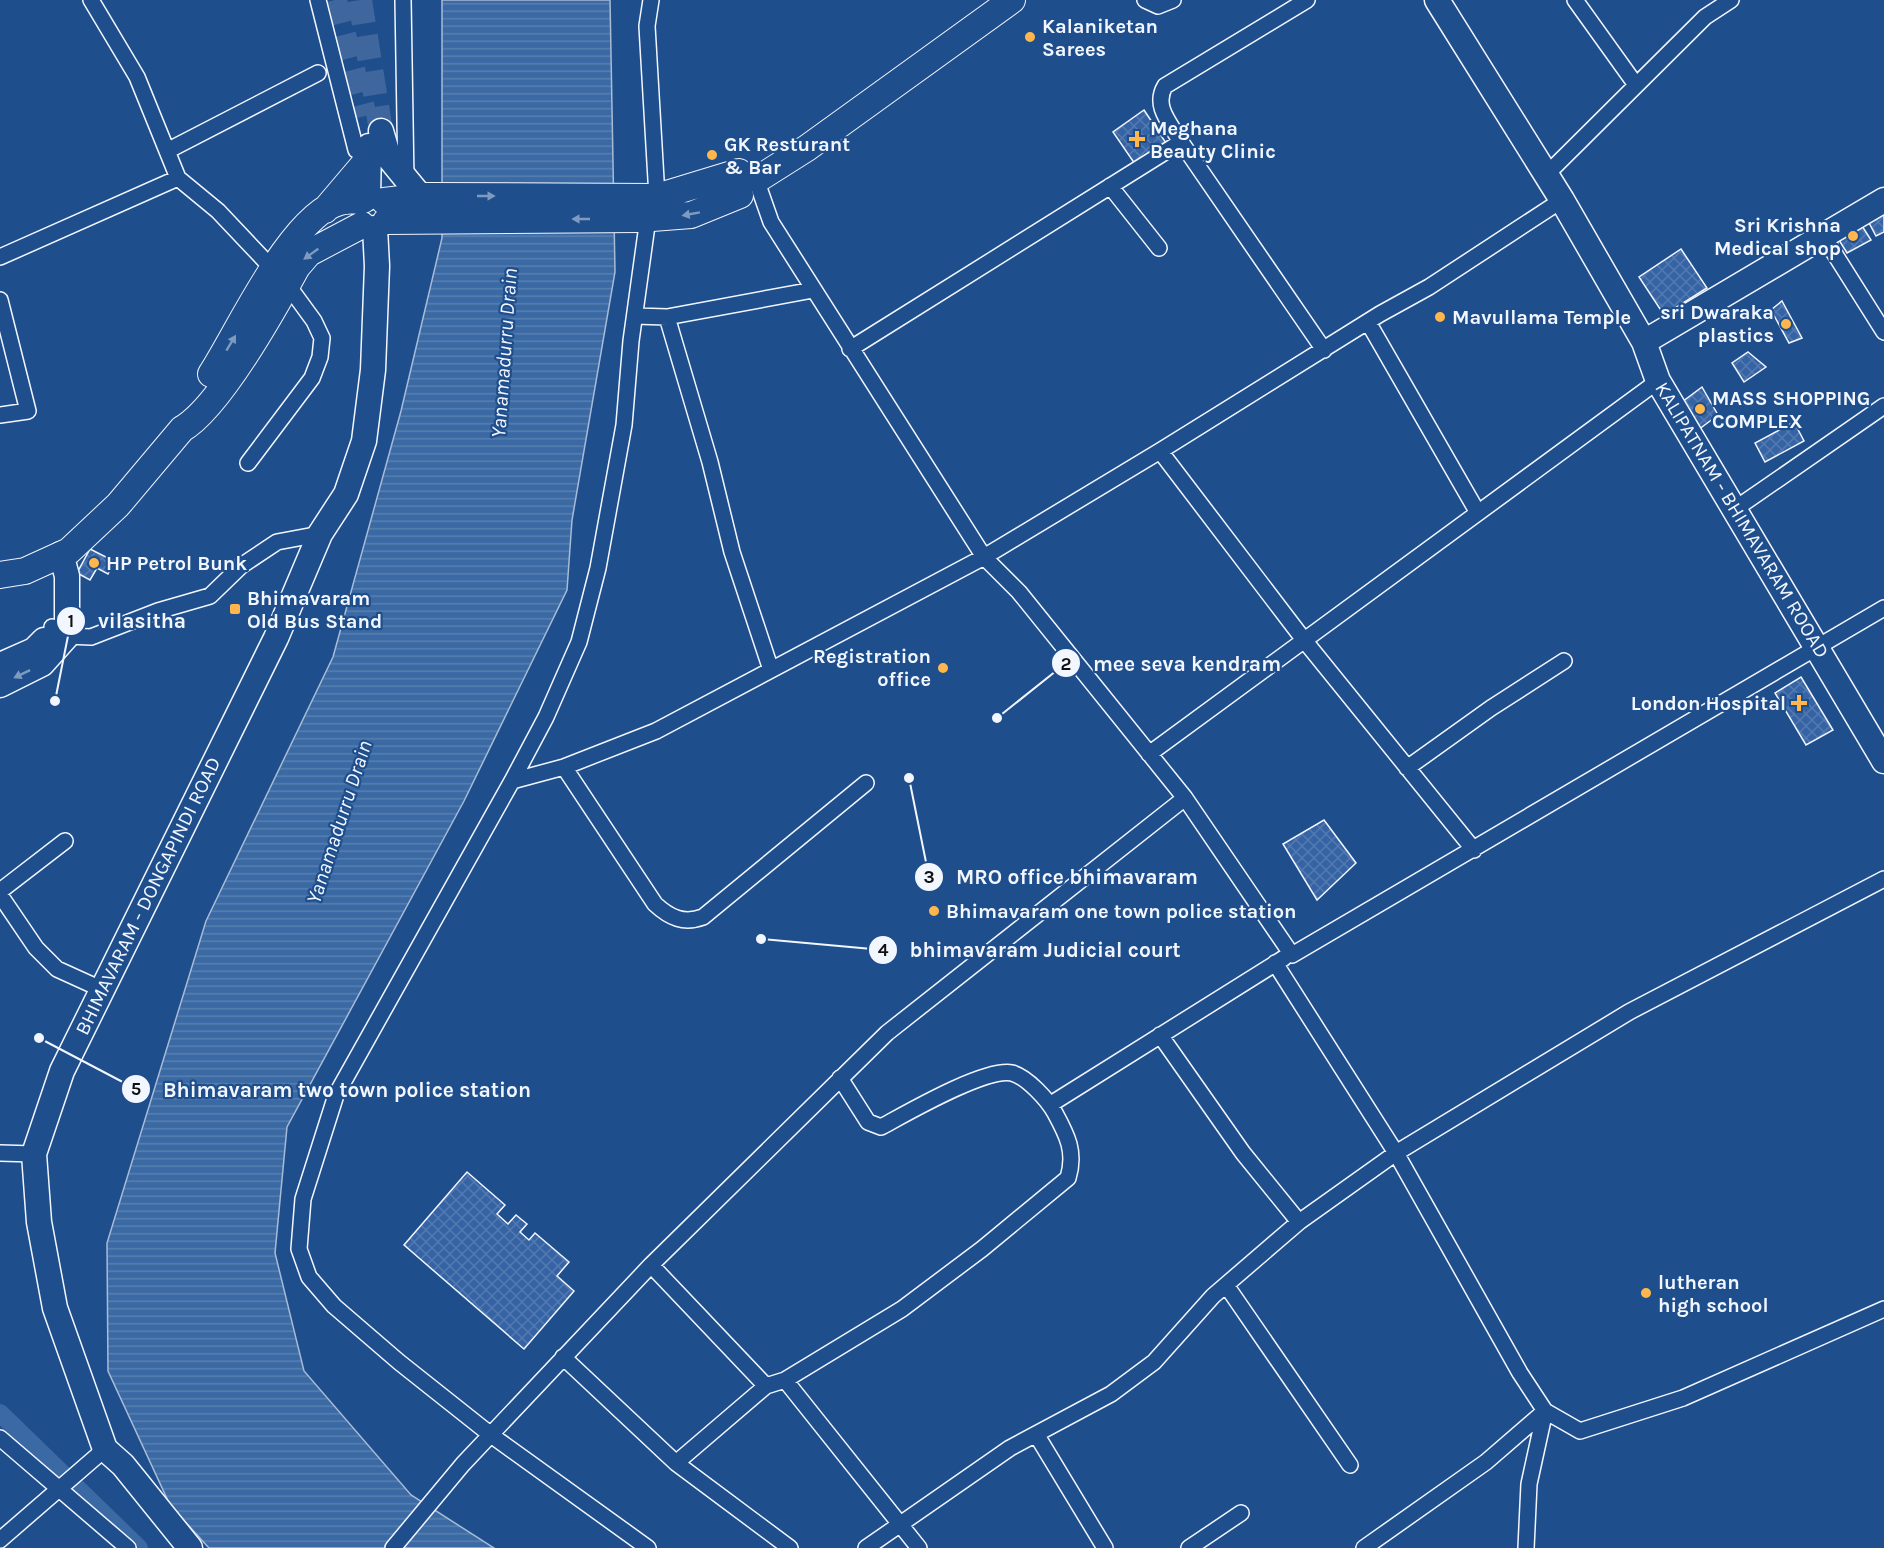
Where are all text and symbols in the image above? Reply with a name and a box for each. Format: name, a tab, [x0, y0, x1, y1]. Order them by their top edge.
place label: Kalaniketan Sarees	[1042, 15, 1158, 61]
marker: Kalaniketan Sarees	[1023, 30, 1037, 44]
place label: Meghana Beauty Clinic	[1150, 117, 1276, 163]
marker: Meghana Beauty Clinic	[1128, 130, 1146, 148]
place label: GK Resturant & Bar	[724, 133, 850, 179]
marker: GK Resturant & Bar	[705, 148, 719, 162]
one-way arrow	[476, 191, 495, 201]
one-way arrow	[682, 210, 701, 219]
one-way arrow	[571, 214, 590, 224]
place label: Sri Krishna Medical shop	[1714, 214, 1841, 260]
marker: Sri Krishna Medical shop	[1846, 229, 1860, 243]
one-way arrow	[304, 247, 319, 259]
water label: Yanamadurru Drain	[486, 267, 522, 439]
place label: sri Dwaraka plastics	[1660, 301, 1774, 347]
place label: Mavullama Temple	[1452, 306, 1631, 329]
marker: Mavullama Temple	[1433, 310, 1447, 324]
marker: sri Dwaraka plastics	[1779, 317, 1793, 331]
one-way arrow	[225, 334, 235, 351]
street label: KALIPATNAM - BHIMAVARAM ROOAD	[1650, 378, 1834, 662]
place label: MASS SHOPPING COMPLEX	[1712, 387, 1870, 433]
marker: MASS SHOPPING COMPLEX	[1693, 402, 1707, 416]
place label: HP Petrol Bunk	[106, 552, 247, 575]
marker: HP Petrol Bunk	[87, 556, 101, 570]
place label: Bhimavaram Old Bus Stand	[247, 587, 382, 633]
callout: vilasitha	[56, 601, 198, 640]
marker: Bhimavaram Old Bus Stand	[228, 602, 242, 616]
text: vilasitha	[98, 609, 186, 633]
text: 1	[68, 610, 74, 632]
callout: mee seva kendram	[1051, 644, 1293, 683]
place label: Registration office	[813, 645, 931, 691]
text: mee seva kendram	[1093, 652, 1281, 676]
text: 2	[1061, 653, 1071, 675]
marker: Registration office	[936, 661, 950, 675]
one-way arrow	[14, 669, 31, 678]
place label: London Hospital	[1631, 692, 1786, 715]
marker: London Hospital	[1790, 694, 1808, 712]
water label: Yanamadurru Drain	[301, 737, 377, 907]
street label: BHIMAVARAM - DONGAPINDI ROAD	[71, 753, 225, 1039]
callout: MRO office bhimavaram	[914, 857, 1210, 896]
text: MRO office bhimavaram	[956, 865, 1198, 889]
text: 3	[923, 866, 935, 888]
place label: Bhimavaram one town police station	[946, 900, 1296, 923]
marker: Bhimavaram one town police station	[927, 904, 941, 918]
callout: bhimavaram Judicial court	[868, 930, 1193, 969]
text: bhimavaram Judicial court	[910, 938, 1181, 962]
text: 4	[878, 939, 889, 961]
callout: Bhimavaram two town police station	[121, 1070, 543, 1109]
text: 5	[131, 1078, 141, 1100]
text: Bhimavaram two town police station	[163, 1078, 531, 1102]
place label: lutheran high school	[1658, 1271, 1769, 1317]
marker: lutheran high school	[1639, 1286, 1653, 1300]

